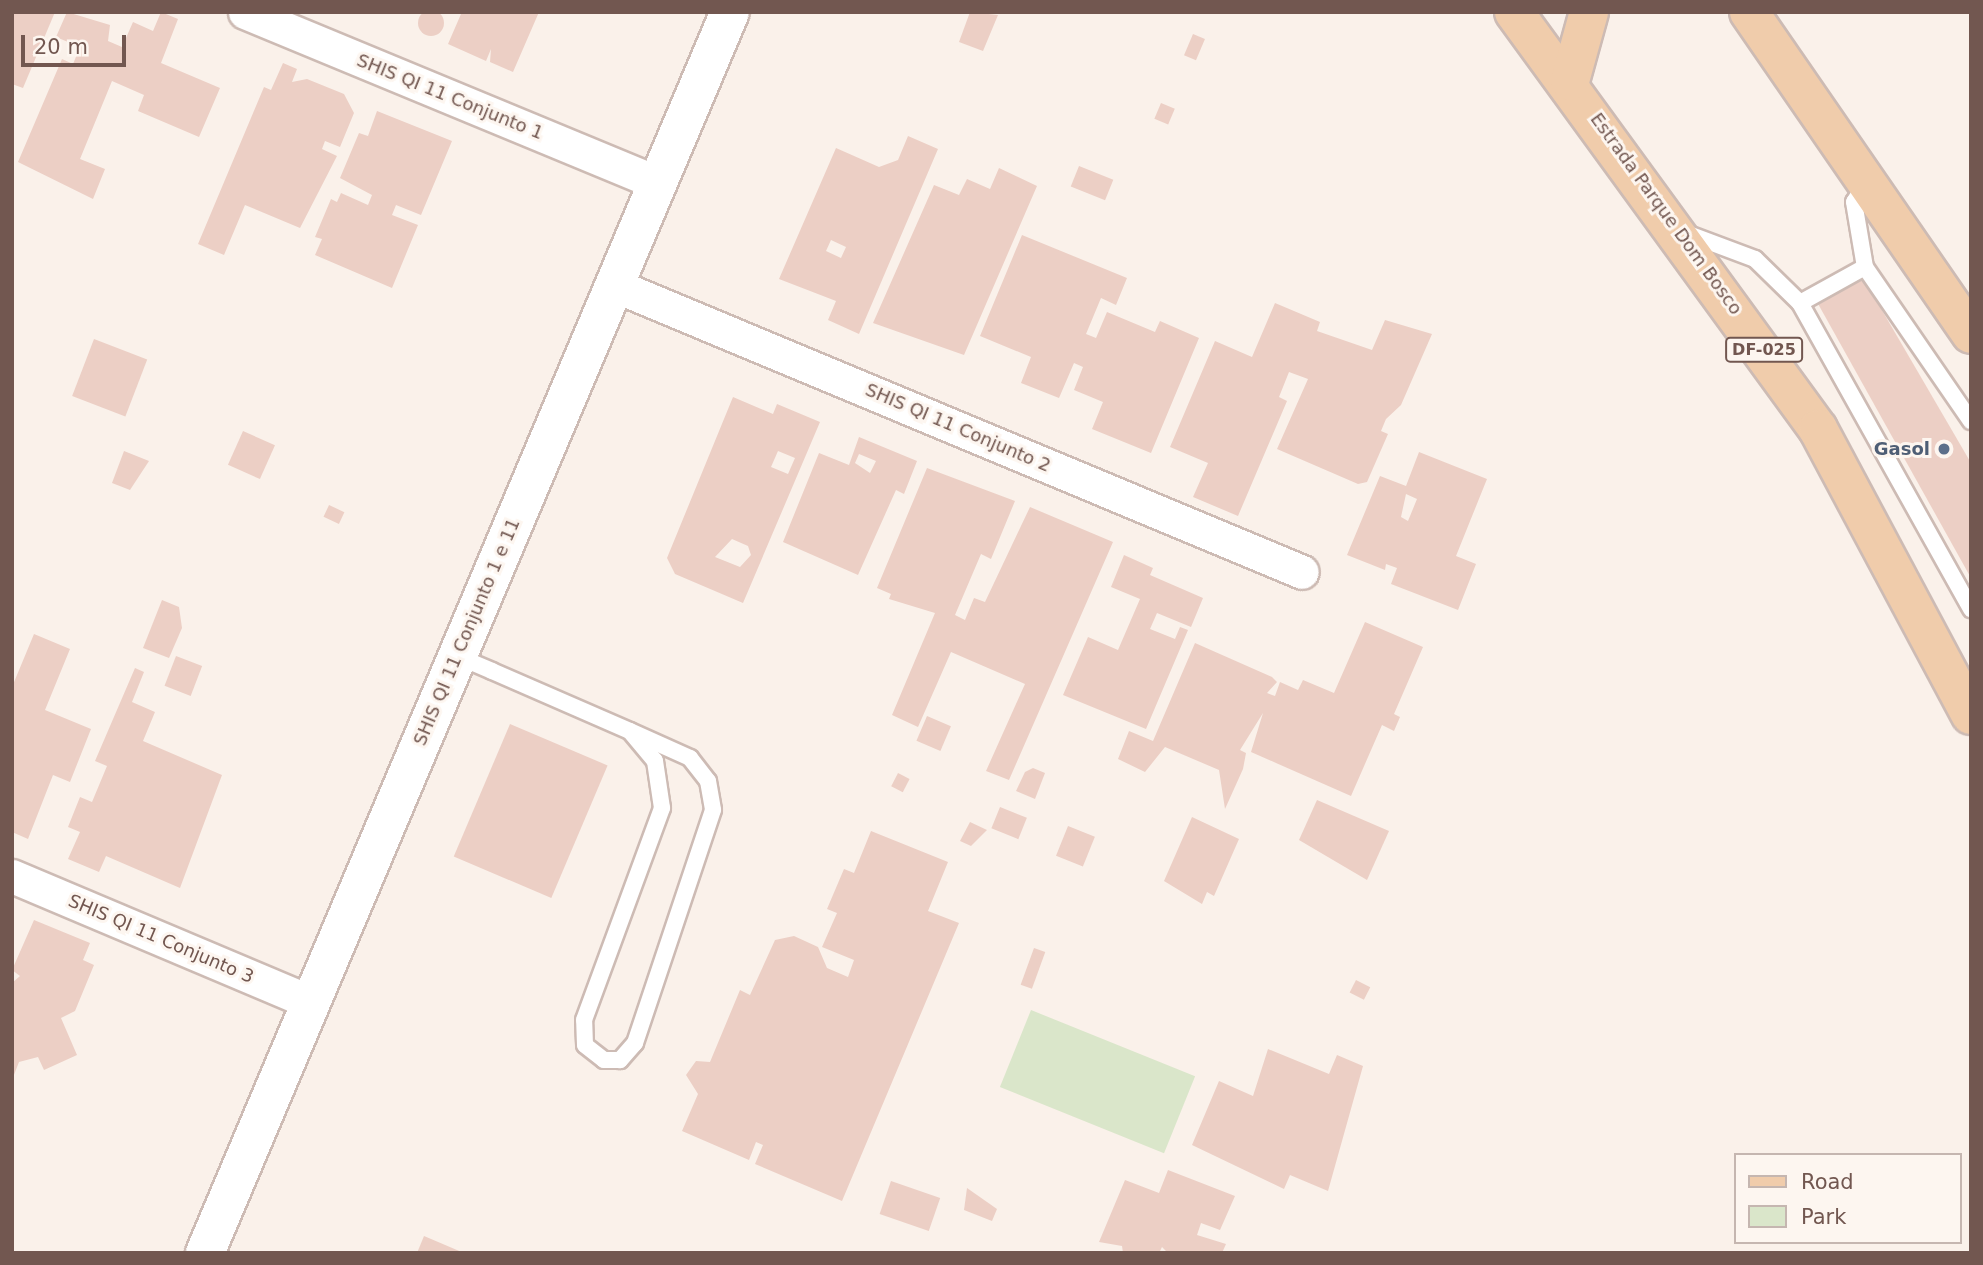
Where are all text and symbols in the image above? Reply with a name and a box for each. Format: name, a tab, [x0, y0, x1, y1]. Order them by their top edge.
scale bar	[24, 21, 130, 65]
text: 20 m	[34, 35, 88, 59]
street label: SHIS QI 11 Conjunto 1	[354, 50, 546, 144]
street label: Estrada Parque Dom Bosco	[1586, 109, 1746, 319]
road number: DF-025	[1724, 338, 1804, 362]
street label: SHIS QI 11 Conjunto 2	[862, 379, 1054, 477]
place label: Gasol	[1874, 438, 1930, 460]
marker: Gasol	[1936, 441, 1952, 457]
street label: SHIS QI 11 Conjunto 1 e 11	[409, 515, 525, 749]
street label: SHIS QI 11 Conjunto 3	[65, 890, 257, 988]
legend	[1734, 1153, 1962, 1244]
text: Road	[1801, 1170, 1854, 1194]
text: Park	[1801, 1205, 1846, 1229]

